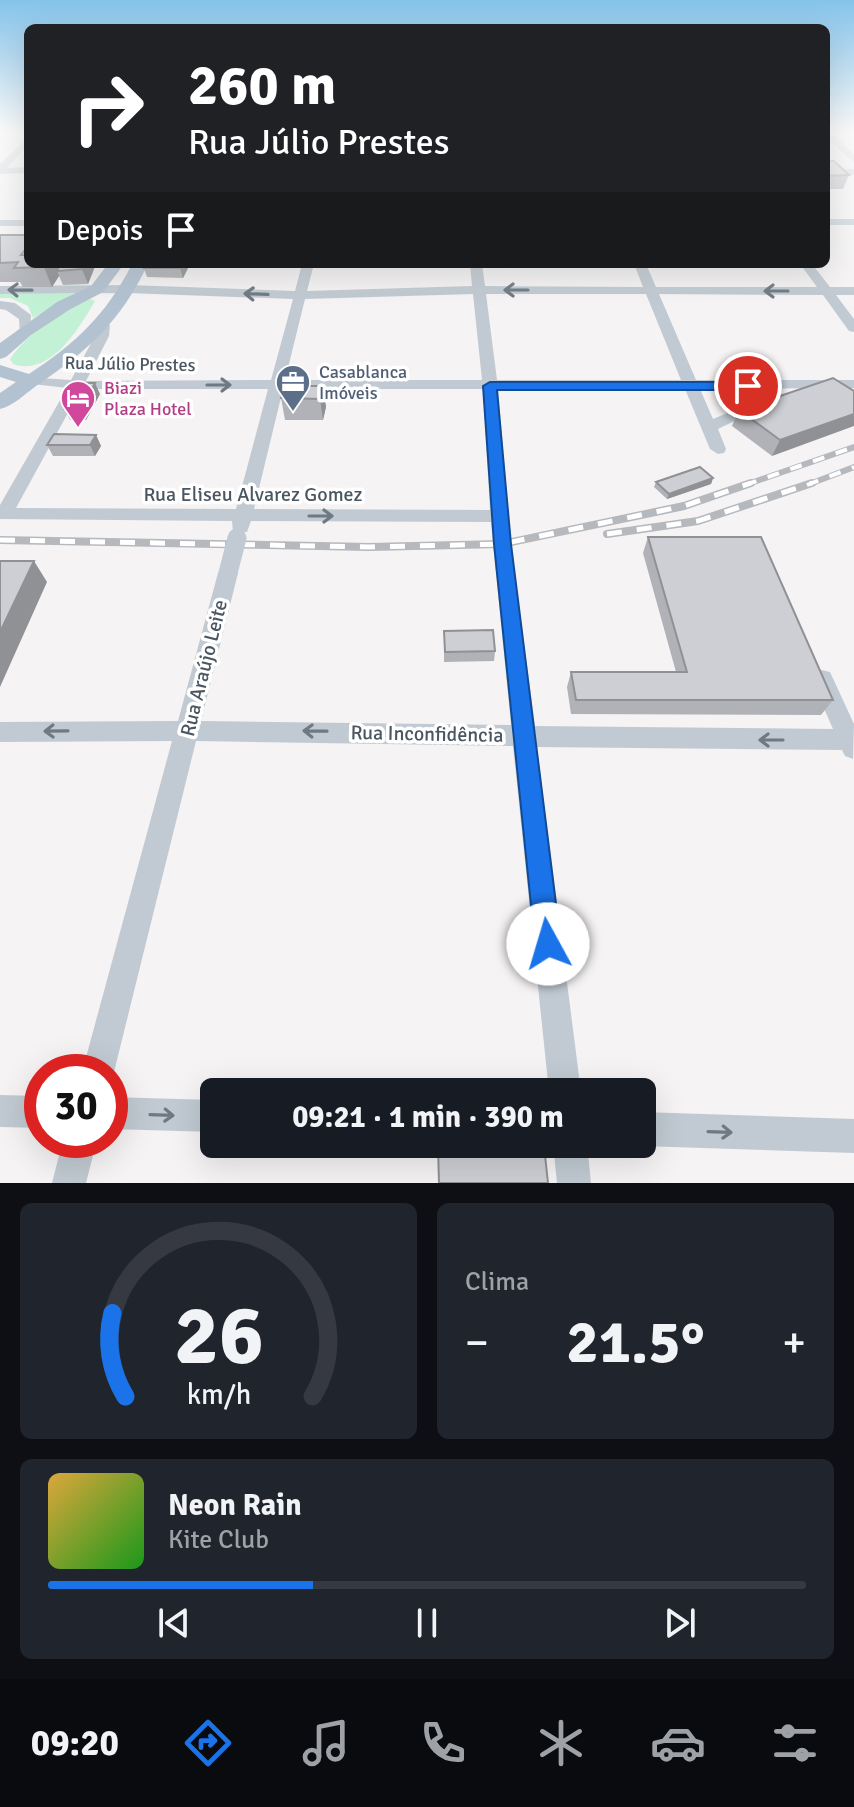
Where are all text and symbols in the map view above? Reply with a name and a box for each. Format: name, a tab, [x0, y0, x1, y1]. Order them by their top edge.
text: 260 m	[188, 51, 336, 120]
icon: right	[56, 56, 160, 160]
text: Rua Júlio Prestes	[188, 120, 450, 165]
icon: arrive	[159, 208, 203, 252]
text: Depois	[56, 212, 143, 249]
one-way arrow	[7, 282, 34, 298]
one-way arrow	[503, 283, 530, 298]
one-way arrow	[763, 283, 790, 299]
one-way arrow	[243, 286, 270, 301]
street label: Rua Júlio Prestes	[64, 352, 196, 376]
pin	[714, 352, 782, 420]
place label: Casablanca Imóveis	[319, 361, 407, 404]
office icon: Casablanca Imóveis	[274, 363, 312, 413]
icon: arrive	[726, 364, 770, 408]
place label: Biazi Plaza Hotel	[104, 377, 192, 420]
one-way arrow	[205, 377, 232, 393]
hotel icon: Biazi Plaza Hotel	[59, 379, 97, 429]
street label: Rua Eliseu Alvarez Gomez	[143, 482, 363, 507]
one-way arrow	[307, 508, 334, 524]
street label: Rua Araújo Leite	[175, 597, 233, 739]
street label: Rua Inconfidência	[350, 720, 504, 748]
one-way arrow	[43, 723, 70, 739]
one-way arrow	[302, 724, 329, 739]
one-way arrow	[758, 732, 785, 748]
position arrow	[506, 902, 590, 986]
speed limit sign: 30	[24, 1054, 128, 1158]
text: 09:21 · 1 min · 390 m	[292, 1099, 564, 1136]
one-way arrow	[148, 1107, 175, 1122]
one-way arrow	[706, 1124, 733, 1139]
text: Clima	[465, 1266, 529, 1298]
text: 26	[174, 1285, 263, 1387]
text: 21.5°	[566, 1306, 705, 1380]
text: −	[465, 1316, 489, 1370]
text: +	[782, 1316, 806, 1370]
text: km/h	[186, 1377, 251, 1412]
text: Neon Rain	[168, 1487, 302, 1524]
text: Kite Club	[168, 1524, 269, 1556]
icon: previous	[152, 1601, 196, 1645]
icon: pause	[405, 1601, 449, 1645]
icon: next	[658, 1601, 702, 1645]
icon: directions	[180, 1715, 236, 1771]
icon: music	[298, 1715, 354, 1771]
icon: phone	[415, 1715, 471, 1771]
icon: climate	[533, 1715, 589, 1771]
icon: car	[650, 1715, 706, 1771]
icon: filters	[767, 1715, 823, 1771]
text: 09:20	[31, 1721, 119, 1766]

